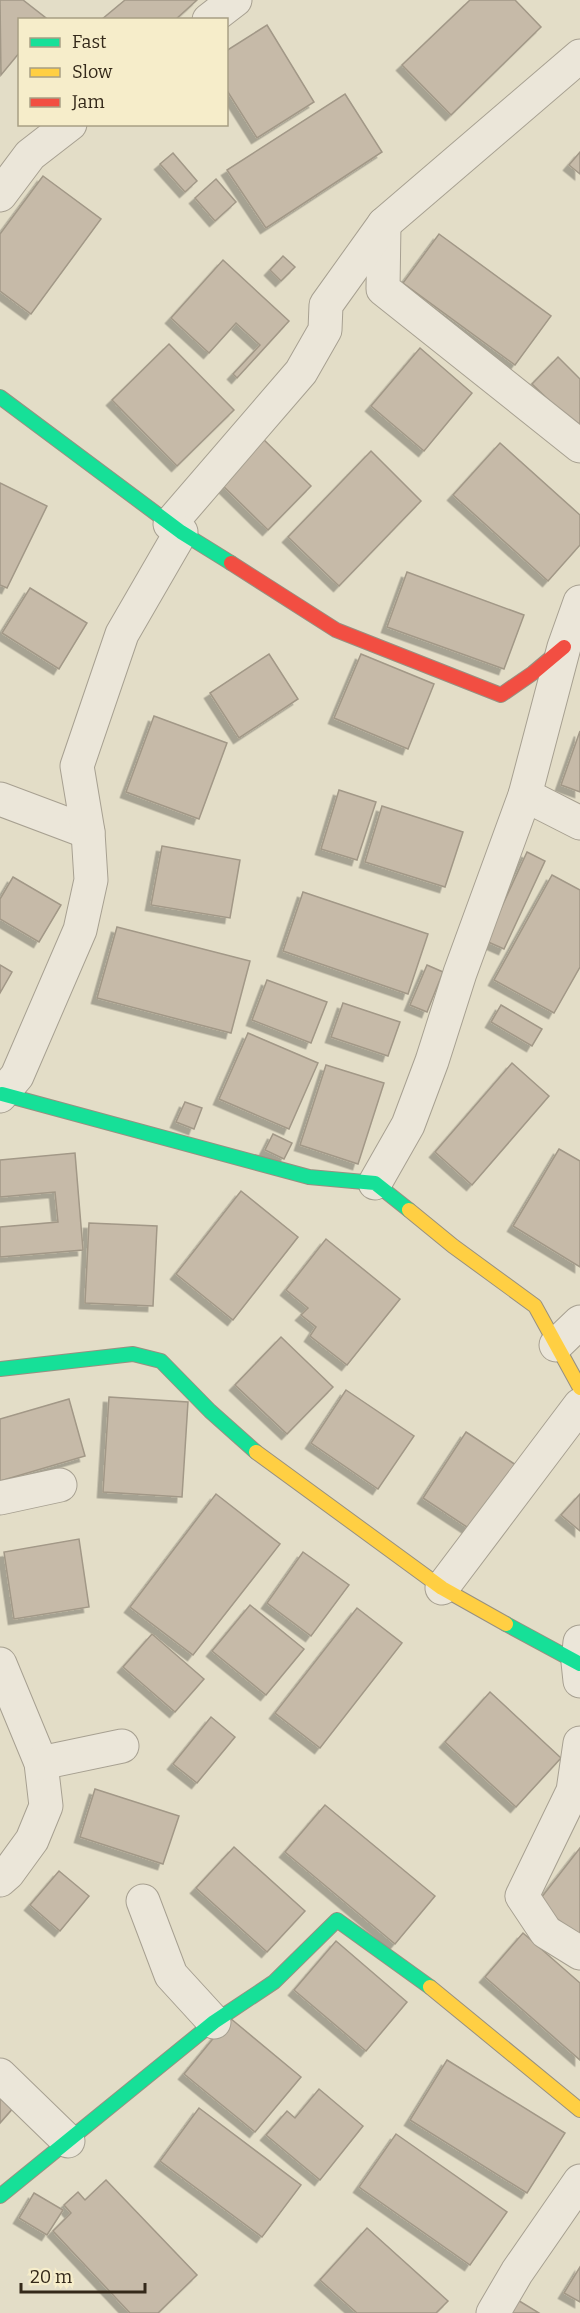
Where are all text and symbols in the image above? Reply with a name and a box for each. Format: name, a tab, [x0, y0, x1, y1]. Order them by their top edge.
legend	[18, 18, 228, 126]
text: Fast	[72, 31, 107, 53]
text: Slow	[72, 61, 113, 83]
text: Jam	[71, 91, 105, 113]
scale bar	[21, 2256, 146, 2294]
text: 20 m	[30, 2266, 72, 2288]

